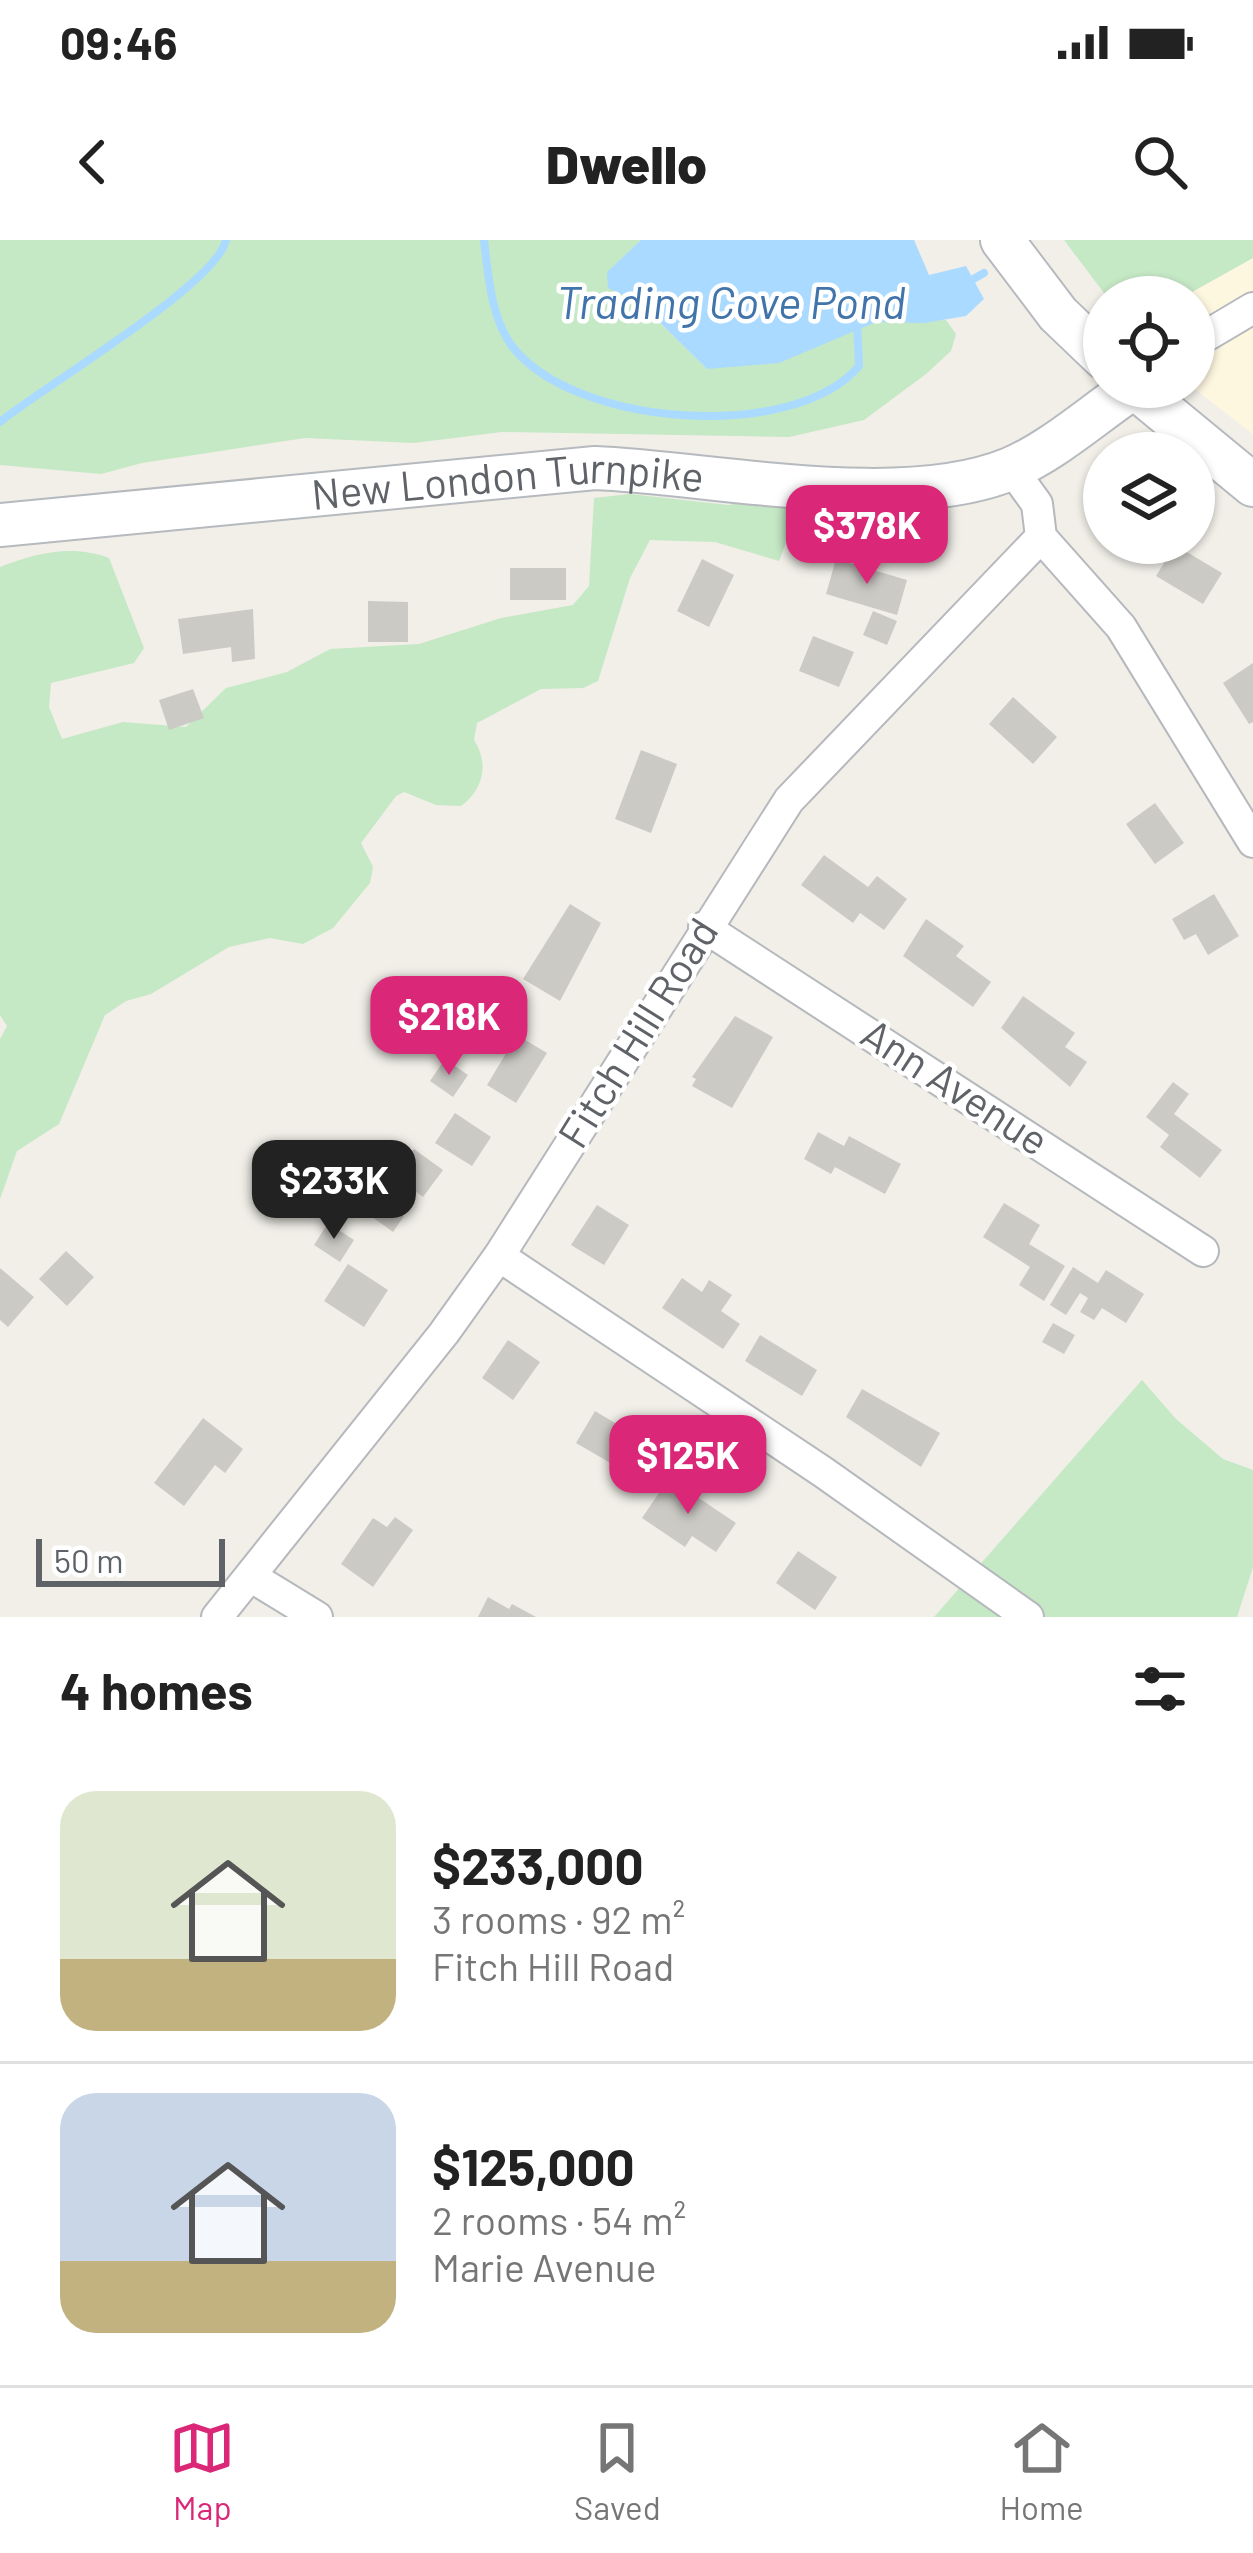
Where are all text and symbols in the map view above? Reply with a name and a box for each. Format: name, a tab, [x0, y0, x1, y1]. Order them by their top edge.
text: 09:46	[60, 15, 177, 69]
icon: back	[60, 129, 126, 195]
icon: search	[1127, 129, 1193, 195]
text: Dwello	[546, 130, 707, 195]
water label: Trading Cove Pond	[556, 274, 906, 328]
map controls	[1083, 276, 1215, 564]
button: locate	[1083, 276, 1215, 408]
button: layers	[1083, 432, 1215, 564]
street label: New London Turnpike	[309, 441, 707, 518]
pin: $378K	[783, 485, 951, 587]
text: $378K	[813, 500, 921, 547]
street label: Fitch Hill Road	[546, 908, 727, 1156]
pin: $218K	[365, 976, 533, 1078]
text: $218K	[397, 991, 501, 1038]
street label: Ann Avenue	[853, 1006, 1059, 1164]
pin: $233K	[250, 1140, 418, 1242]
text: $233K	[279, 1155, 389, 1202]
pin: $125K	[604, 1415, 772, 1517]
text: $125K	[636, 1430, 740, 1477]
scale bar	[36, 1533, 225, 1586]
text: 50 m	[54, 1540, 124, 1580]
icon: filters	[1127, 1656, 1193, 1722]
text: 4 homes	[60, 1659, 253, 1720]
text: $233,000	[432, 1834, 644, 1895]
icon: home	[156, 1839, 300, 1983]
text: 3 rooms · 92 m²	[432, 1895, 685, 1942]
text: Fitch Hill Road	[432, 1942, 674, 1989]
text: $125,000	[432, 2135, 635, 2196]
icon: home	[156, 2141, 300, 2285]
text: 2 rooms · 54 m²	[432, 2196, 686, 2243]
text: Marie Avenue	[432, 2243, 656, 2290]
tab: Map	[169, 2415, 235, 2527]
tab: Saved	[574, 2415, 661, 2527]
tab: Home	[999, 2415, 1084, 2527]

